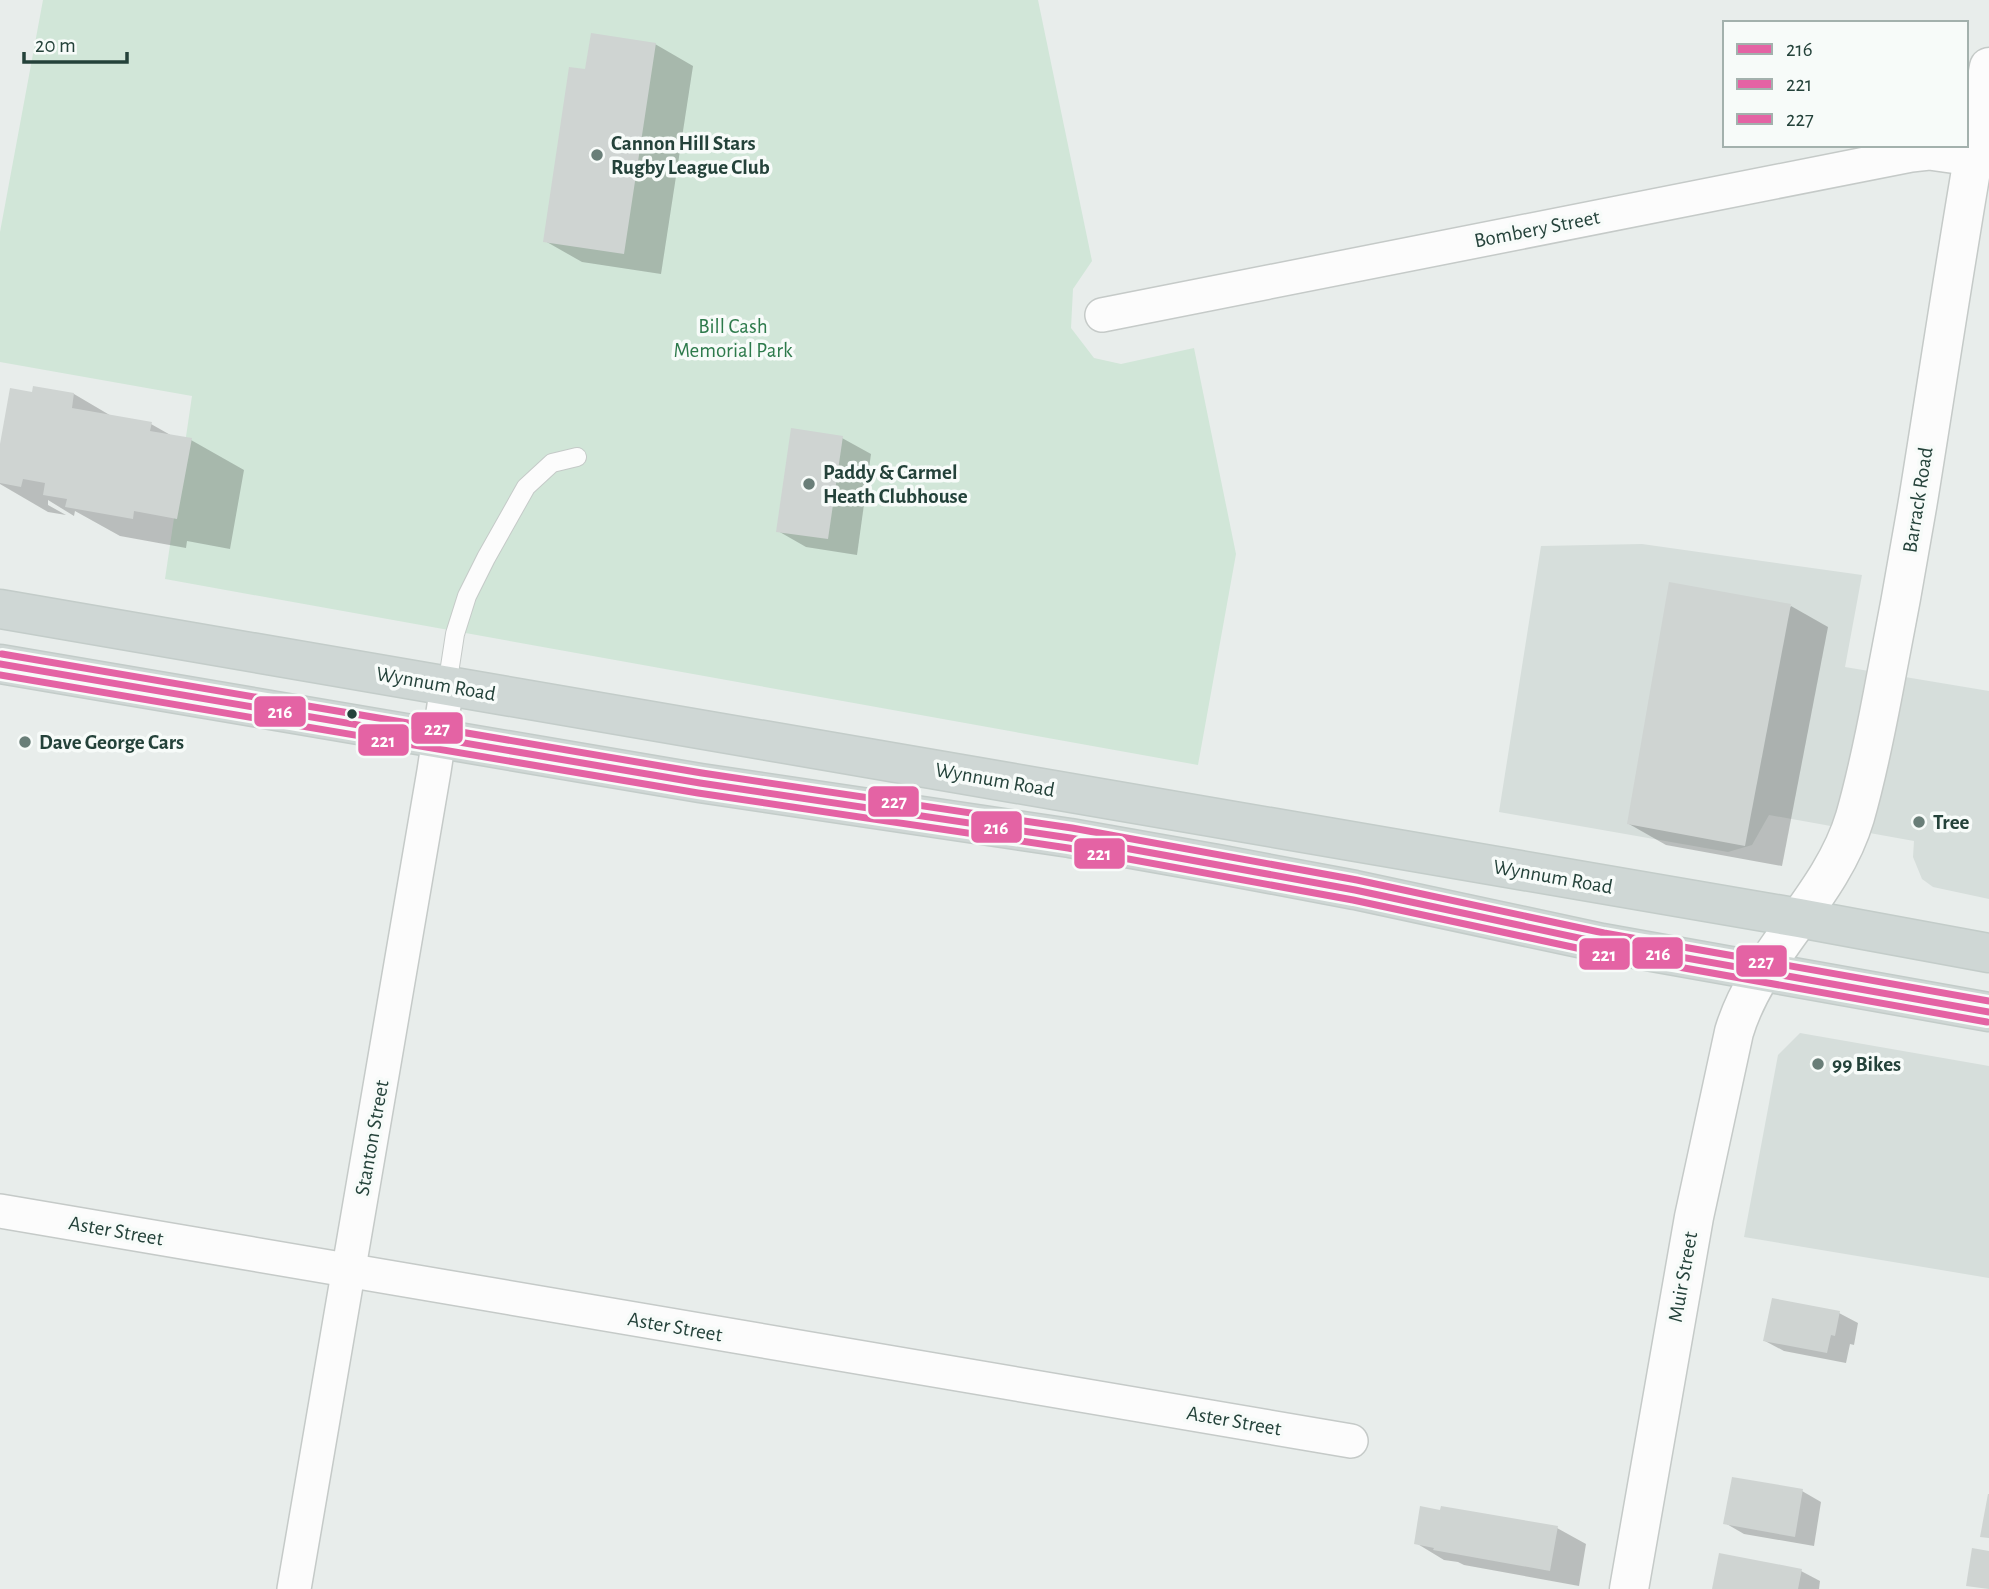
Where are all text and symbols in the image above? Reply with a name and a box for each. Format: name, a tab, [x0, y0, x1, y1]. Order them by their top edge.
scale bar	[24, 21, 128, 65]
legend	[1723, 21, 1968, 147]
text: 20 m	[35, 35, 76, 56]
text: 216	[1786, 39, 1813, 60]
text: 221	[1786, 74, 1812, 95]
text: 227	[1786, 109, 1814, 130]
place label: Cannon Hill Stars Rugby League Club	[611, 133, 770, 178]
marker: Cannon Hill Stars Rugby League Club	[589, 147, 605, 163]
street label: Bombery Street	[1472, 206, 1602, 251]
park label: Bill Cash Memorial Park	[673, 316, 793, 361]
street label: Barrack Road	[1899, 446, 1937, 554]
place label: Paddy & Carmel Heath Clubhouse	[823, 462, 968, 507]
marker: Paddy & Carmel Heath Clubhouse	[801, 476, 817, 492]
street label: Wynnum Road	[374, 663, 498, 705]
line badge: 216	[253, 695, 307, 728]
text: 216	[268, 703, 292, 722]
unlabelled marker	[345, 707, 359, 721]
line badge: 227	[410, 711, 464, 745]
text: 227	[424, 720, 450, 739]
line badge: 221	[357, 723, 410, 757]
place label: Dave George Cars	[39, 732, 184, 753]
text: 221	[371, 732, 395, 751]
marker: Dave George Cars	[17, 734, 33, 750]
street label: Wynnum Road	[933, 759, 1057, 801]
line badge: 227	[867, 785, 920, 818]
text: 227	[881, 793, 907, 812]
line badge: 216	[970, 810, 1023, 844]
place label: Tree	[1933, 812, 1970, 833]
marker: Tree	[1911, 814, 1927, 830]
text: 216	[984, 819, 1008, 838]
line badge: 221	[1073, 837, 1126, 870]
text: 221	[1087, 845, 1111, 864]
street label: Wynnum Road	[1491, 856, 1615, 898]
line badge: 216	[1631, 936, 1684, 970]
line badge: 221	[1578, 937, 1631, 971]
line badge: 227	[1735, 944, 1788, 978]
text: 216	[1646, 945, 1670, 964]
text: 221	[1592, 946, 1616, 965]
text: 227	[1748, 953, 1774, 972]
place label: 99 Bikes	[1832, 1054, 1901, 1075]
marker: 99 Bikes	[1810, 1056, 1826, 1072]
street label: Stanton Street	[351, 1078, 393, 1198]
street label: Aster Street	[67, 1212, 165, 1250]
street label: Muir Street	[1665, 1230, 1701, 1324]
street label: Aster Street	[626, 1308, 724, 1346]
street label: Aster Street	[1185, 1402, 1283, 1440]

